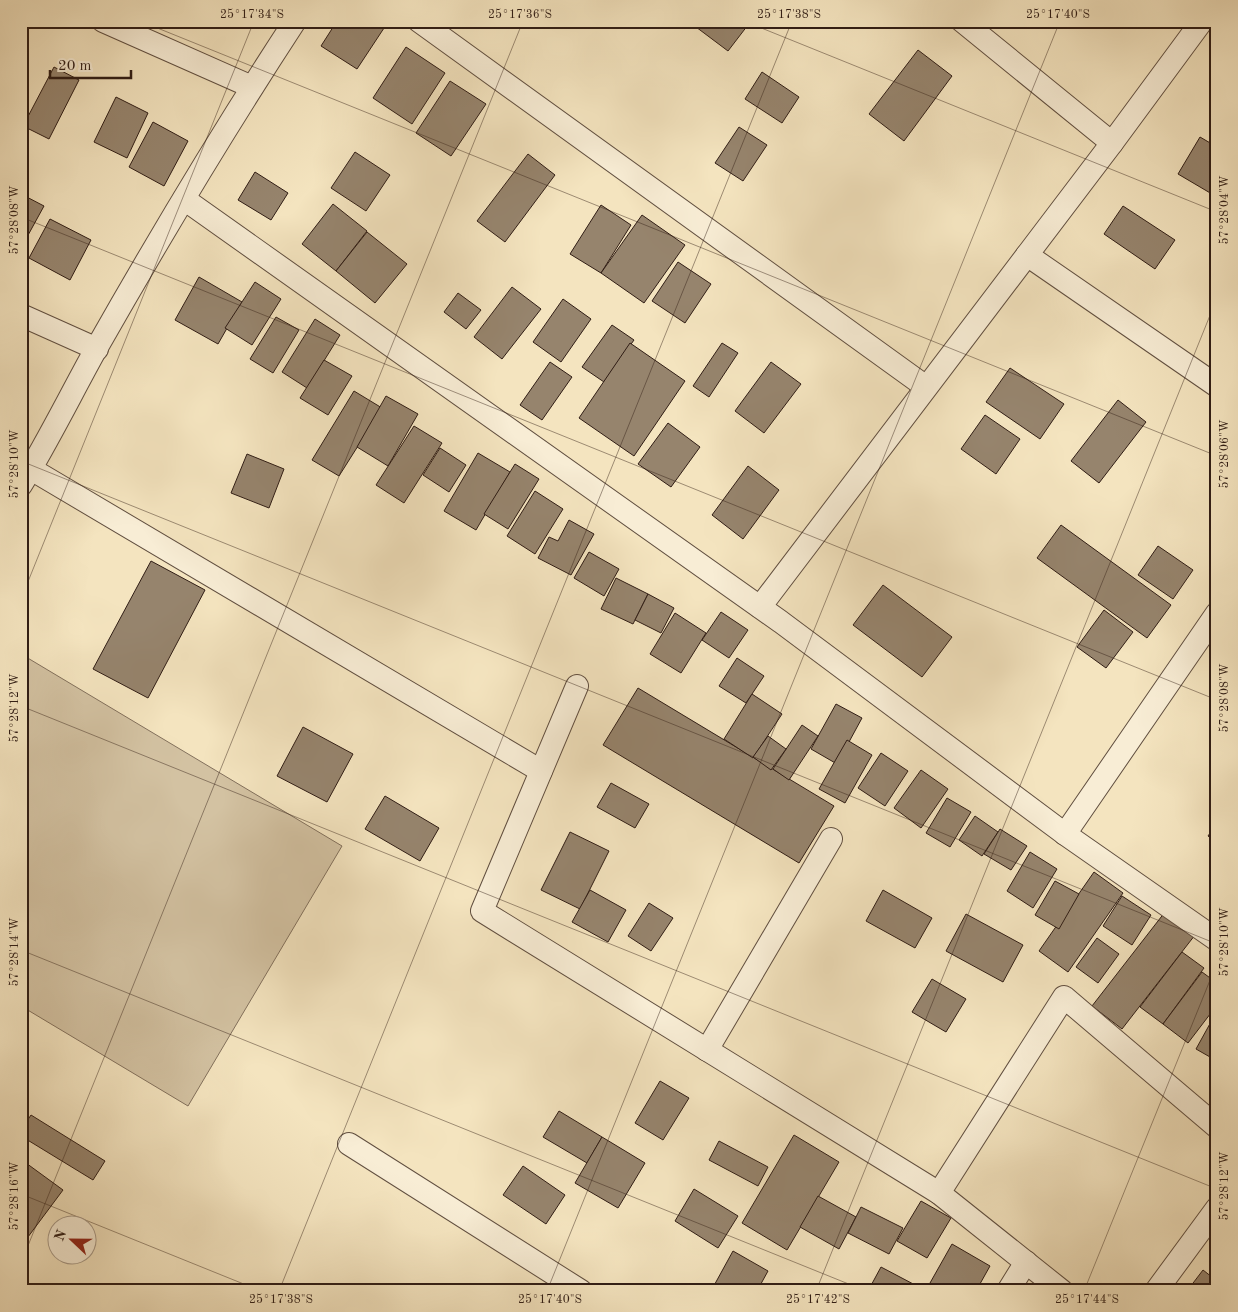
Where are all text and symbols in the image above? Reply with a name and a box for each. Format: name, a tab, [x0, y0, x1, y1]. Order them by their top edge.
text: 25°17'34"S	[220, 8, 284, 21]
text: 25°17'36"S	[488, 8, 552, 21]
text: 25°17'38"S	[757, 8, 821, 21]
text: 25°17'40"S	[1026, 8, 1090, 21]
scale bar	[50, 48, 131, 80]
text: 20 m	[58, 59, 92, 74]
text: 57°28'04"W	[1218, 175, 1231, 245]
text: 57°28'08"W	[8, 185, 21, 255]
text: 57°28'06"W	[1218, 419, 1231, 489]
text: 57°28'10"W	[8, 429, 21, 499]
text: 57°28'08"W	[1218, 663, 1231, 733]
text: 57°28'12"W	[8, 673, 21, 743]
text: 57°28'10"W	[1218, 907, 1231, 977]
text: 57°28'14"W	[8, 917, 21, 987]
text: 57°28'12"W	[1218, 1151, 1231, 1221]
text: 57°28'16"W	[8, 1161, 21, 1231]
north arrow	[48, 1214, 98, 1264]
text: N	[52, 1228, 69, 1243]
text: 25°17'38"S	[249, 1293, 313, 1306]
text: 25°17'40"S	[518, 1293, 582, 1306]
text: 25°17'42"S	[786, 1293, 850, 1306]
text: 25°17'44"S	[1055, 1293, 1119, 1306]

